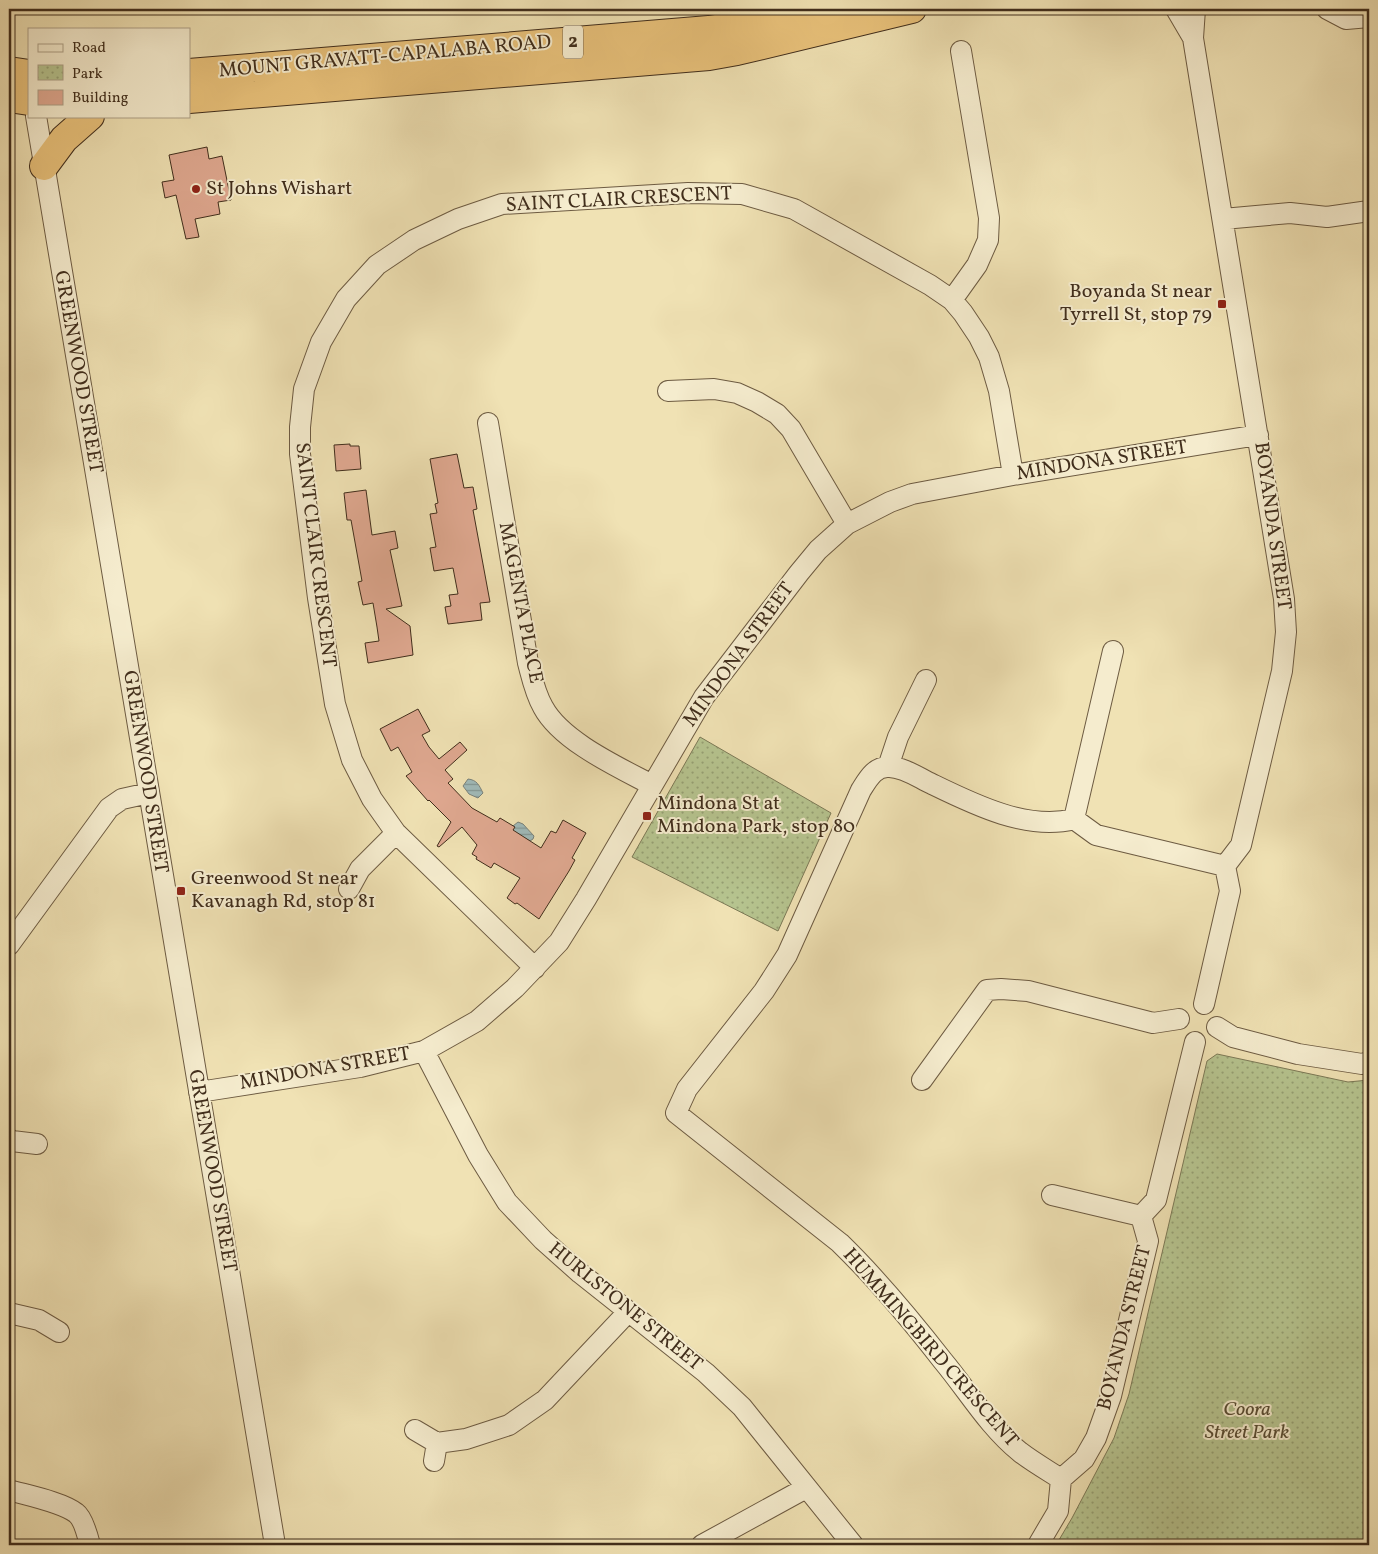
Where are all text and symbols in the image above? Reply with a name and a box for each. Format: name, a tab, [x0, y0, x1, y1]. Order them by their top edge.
road number: 2	[563, 26, 583, 58]
legend	[28, 28, 190, 118]
street label: MOUNT GRAVATT-CAPALABA ROAD	[218, 29, 552, 85]
text: Road	[72, 38, 106, 59]
text: Park	[72, 64, 103, 85]
text: Building	[72, 88, 129, 109]
place label: St Johns Wishart	[206, 175, 352, 203]
street label: SAINT CLAIR CRESCENT	[505, 180, 733, 220]
marker: St Johns Wishart	[190, 183, 202, 195]
street label: GREENWOOD STREET	[46, 269, 110, 476]
place label: Boyanda St near Tyrrell St, stop 79	[1060, 278, 1212, 329]
marker: Boyanda St near Tyrrell St, stop 79	[1216, 298, 1228, 310]
street label: MINDONA STREET	[1015, 434, 1190, 488]
street label: BOYANDA STREET	[1246, 440, 1298, 612]
street label: SAINT CLAIR CRESCENT	[287, 441, 343, 669]
street label: MAGENTA PLACE	[491, 520, 549, 686]
street label: MINDONA STREET	[677, 577, 801, 733]
street label: GREENWOOD STREET	[115, 668, 175, 876]
place label: Mindona St at Mindona Park, stop 80	[657, 790, 855, 841]
marker: Mindona St at Mindona Park, stop 80	[641, 810, 653, 822]
place label: Greenwood St near Kavanagh Rd, stop 81	[191, 865, 376, 916]
marker: Greenwood St near Kavanagh Rd, stop 81	[175, 885, 187, 897]
street label: MINDONA STREET	[238, 1040, 413, 1098]
street label: GREENWOOD STREET	[180, 1068, 244, 1275]
street label: HURLSTONE STREET	[542, 1236, 708, 1378]
street label: HUMMINGBIRD CRESCENT	[836, 1242, 1025, 1454]
street label: BOYANDA STREET	[1091, 1242, 1159, 1414]
park label: Coora Street Park	[1205, 1396, 1289, 1447]

